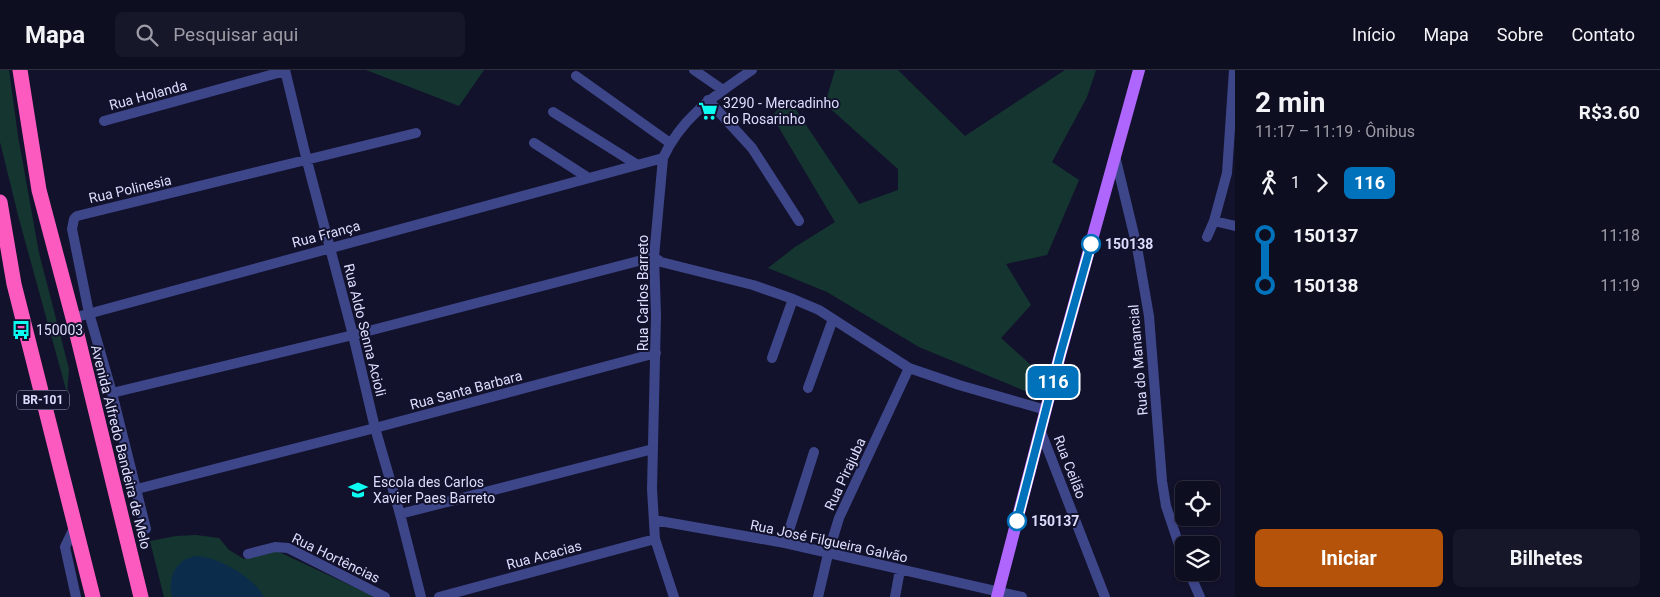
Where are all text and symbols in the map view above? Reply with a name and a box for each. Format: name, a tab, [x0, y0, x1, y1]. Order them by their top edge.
search box	[115, 12, 465, 57]
text: Mapa	[25, 21, 85, 49]
icon: search	[133, 21, 161, 49]
text: Pesquisar aqui	[173, 23, 298, 46]
text: Início	[1352, 24, 1395, 45]
text: Mapa	[1423, 24, 1469, 45]
text: Sobre	[1497, 24, 1543, 45]
text: Contato	[1571, 24, 1635, 45]
street label: Rua Holanda	[107, 77, 189, 113]
text: 2 min	[1255, 86, 1325, 119]
place label: 3290 - Mercadinho do Rosarinho	[723, 95, 839, 127]
supermarket icon: 3290 - Mercadinho do Rosarinho	[697, 100, 719, 122]
text: R$3.60	[1579, 101, 1640, 124]
text: 11:17 – 11:19 · Ônibus	[1255, 122, 1415, 141]
icon: walk	[1255, 169, 1283, 197]
icon: forward	[1308, 169, 1336, 197]
street label: Rua Polinesia	[87, 172, 173, 206]
text: 116	[1354, 172, 1385, 193]
text: 1	[1291, 173, 1300, 192]
street label: Rua França	[290, 217, 362, 251]
text: 150137	[1293, 224, 1358, 247]
text: 11:18	[1600, 226, 1640, 245]
marker: 150138	[1081, 234, 1101, 254]
street label: Rua Carlos Barreto	[635, 235, 651, 351]
place label: 150138	[1105, 236, 1153, 252]
street label: Rua Aldo Senna Acioli	[341, 262, 389, 398]
text: 150138	[1293, 274, 1358, 297]
text: 11:19	[1600, 276, 1640, 295]
street label: Rua do Manancial	[1125, 304, 1151, 416]
bus stop icon: 150003	[10, 319, 32, 341]
place label: 150003	[36, 322, 83, 338]
street label: Avenida Alfredo Bandeira de Melo	[88, 343, 154, 551]
line badge: 116	[1024, 366, 1082, 398]
street label: Rua Santa Barbara	[408, 367, 524, 413]
text: 116	[1038, 371, 1068, 392]
road number: BR-101	[17, 390, 69, 410]
street label: Rua Ceilão	[1051, 433, 1089, 501]
street label: Rua Pirajuba	[821, 435, 869, 513]
place label: Escola des Carlos Xavier Paes Barreto	[373, 474, 495, 506]
school or university icon: Escola des Carlos Xavier Paes Barreto	[347, 479, 369, 501]
map controls	[1175, 481, 1220, 581]
button: locate	[1175, 481, 1220, 526]
marker: 150137	[1007, 511, 1027, 531]
place label: 150137	[1031, 513, 1079, 529]
street label: Rua José Filgueira Galvão	[749, 516, 909, 566]
button: Iniciar	[1255, 529, 1443, 587]
button: Bilhetes	[1453, 529, 1640, 587]
street label: Rua Hortências	[289, 530, 383, 586]
button: layers	[1175, 536, 1220, 581]
street label: Rua Acacias	[505, 537, 583, 573]

